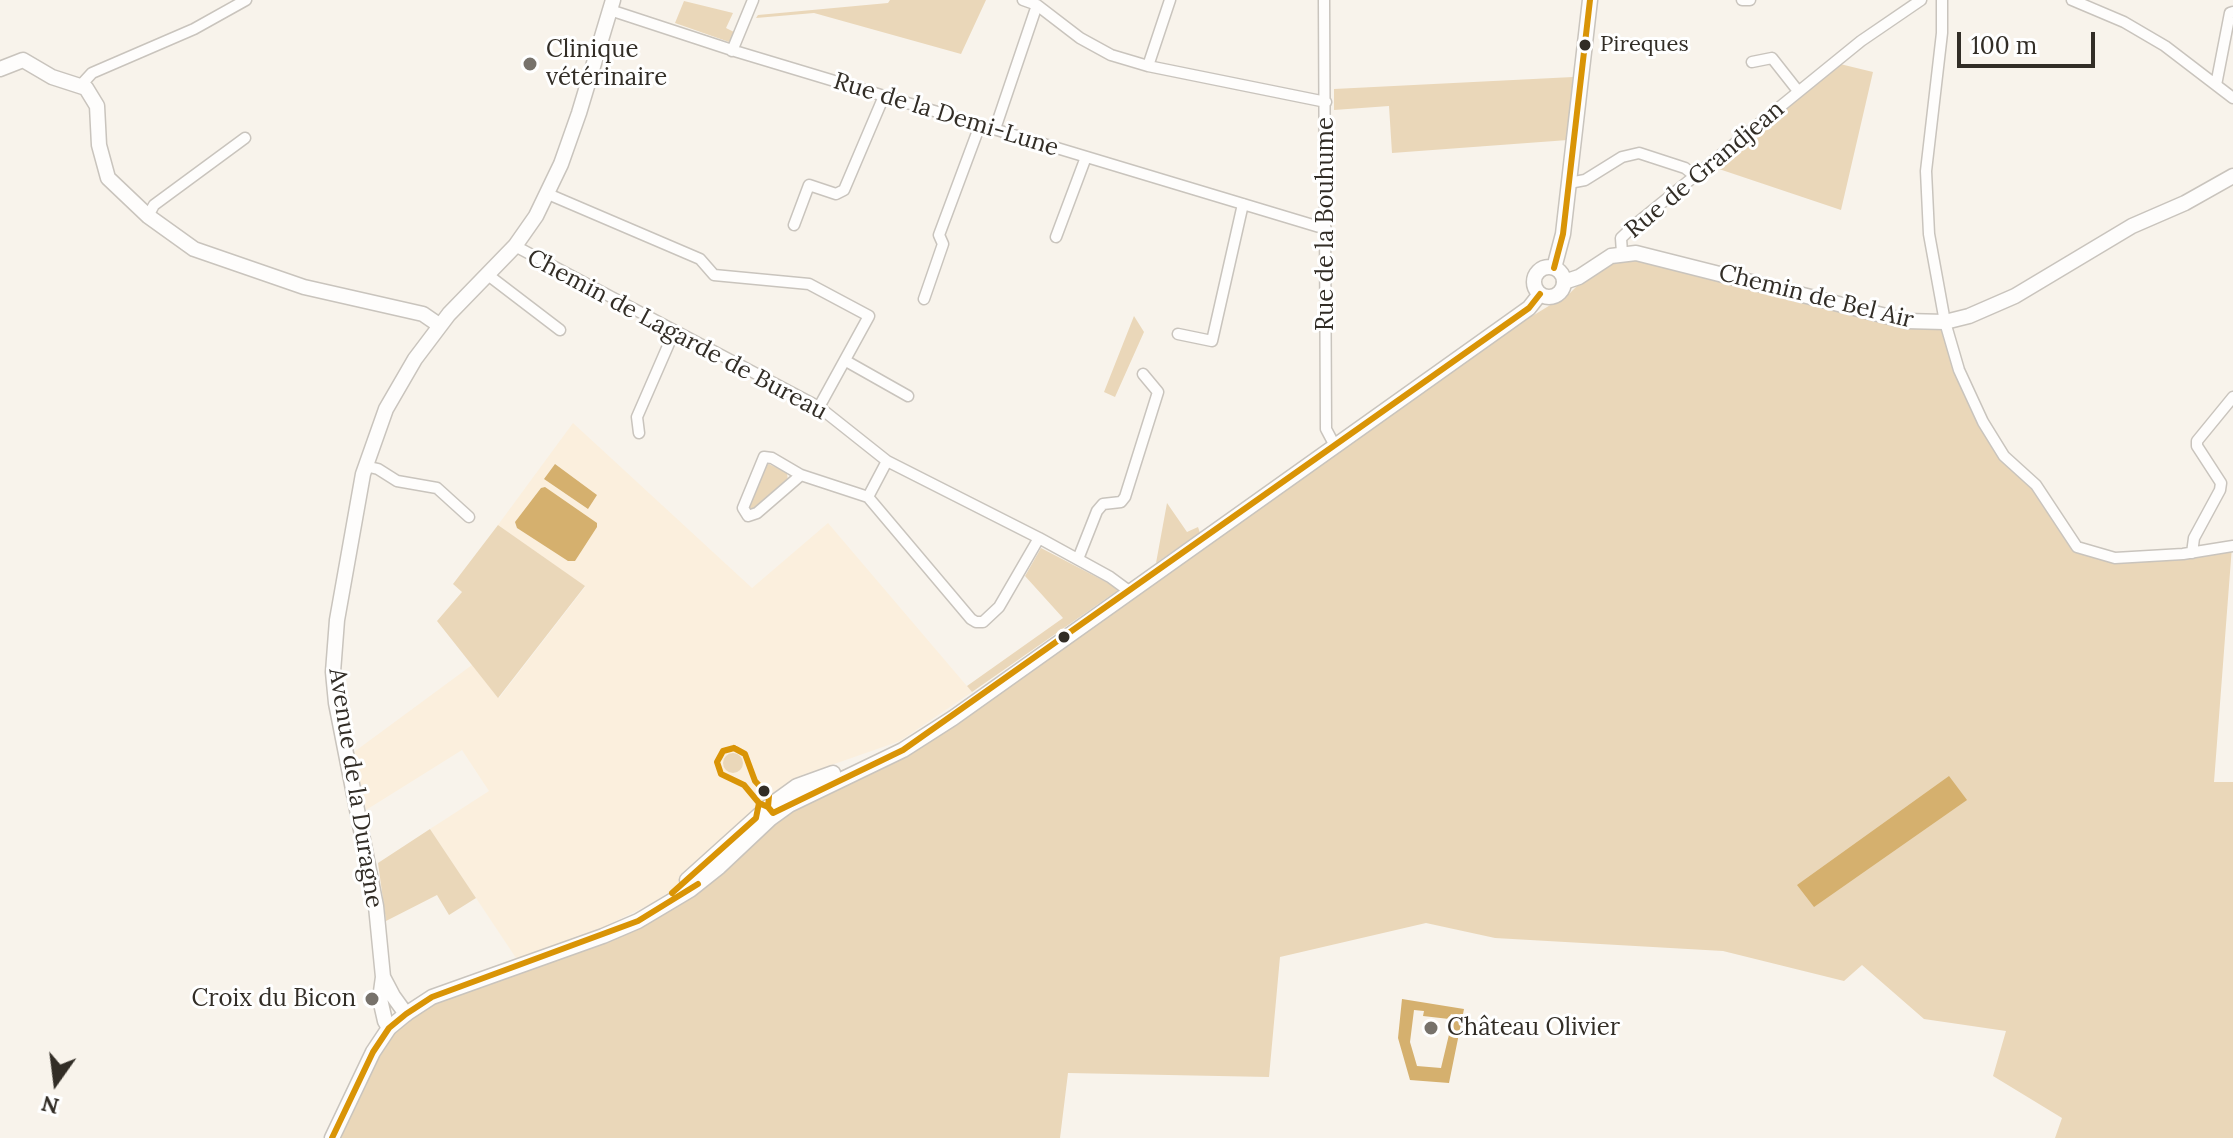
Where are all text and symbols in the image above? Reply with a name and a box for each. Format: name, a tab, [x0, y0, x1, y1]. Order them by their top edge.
scale bar	[1961, 16, 2099, 66]
text: 100 m	[1971, 30, 2037, 61]
place label: Pireques	[1600, 32, 1689, 58]
place label: Clinique vétérinaire	[546, 36, 667, 92]
marker: Pireques	[1577, 37, 1593, 53]
marker: Clinique vétérinaire	[521, 55, 539, 73]
street label: Rue de la Demi-Lune	[830, 67, 1062, 163]
street label: Rue de Grandjean	[1620, 95, 1790, 245]
street label: Rue de la Bouhume	[1312, 117, 1340, 331]
street label: Chemin de Lagarde de Bureau	[522, 243, 832, 427]
street label: Chemin de Bel Air	[1716, 259, 1916, 335]
unlabelled marker	[1056, 629, 1072, 645]
street label: Avenue de la Duragne	[322, 666, 388, 910]
unlabelled marker	[756, 783, 772, 799]
place label: Croix du Bicon	[191, 985, 356, 1013]
marker: Croix du Bicon	[363, 990, 381, 1008]
place label: Château Olivier	[1447, 1014, 1620, 1042]
marker: Château Olivier	[1422, 1019, 1440, 1037]
north arrow	[16, 1042, 96, 1122]
text: N	[39, 1090, 62, 1121]

